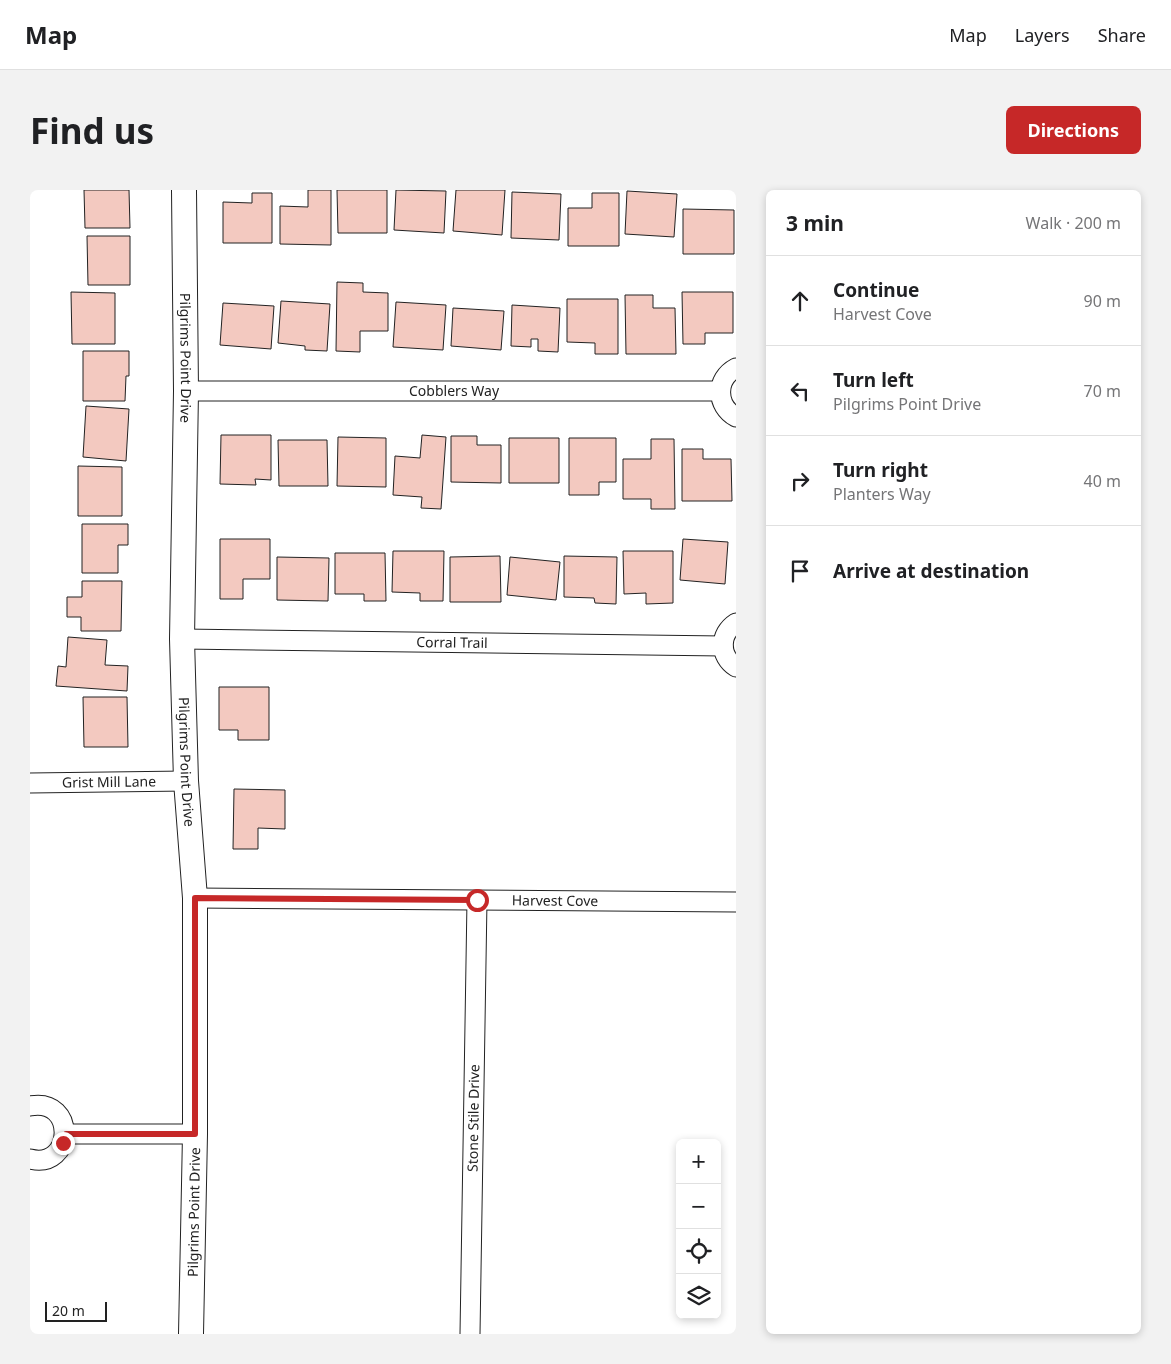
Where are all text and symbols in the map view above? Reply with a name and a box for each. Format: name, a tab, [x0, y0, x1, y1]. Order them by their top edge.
text: Map	[25, 18, 77, 51]
text: Map	[949, 23, 987, 47]
text: Layers	[1015, 23, 1070, 47]
text: Share	[1098, 23, 1146, 47]
button: Directions	[1006, 106, 1141, 154]
text: Find us	[30, 107, 154, 154]
text: 3 min	[786, 209, 844, 237]
text: Walk · 200 m	[1026, 212, 1121, 234]
text: Continue	[833, 277, 919, 303]
icon: ahead	[786, 287, 814, 315]
text: 90 m	[1084, 290, 1121, 312]
street label: Pilgrims Point Drive	[176, 293, 196, 423]
text: Harvest Cove	[833, 303, 932, 325]
text: Turn left	[833, 367, 914, 393]
icon: left	[786, 377, 814, 405]
text: 70 m	[1084, 380, 1121, 402]
street label: Cobblers Way	[409, 381, 500, 400]
text: Pilgrims Point Drive	[833, 393, 981, 415]
text: Turn right	[833, 457, 928, 483]
icon: right	[786, 467, 814, 495]
text: 40 m	[1084, 470, 1121, 492]
text: Planters Way	[833, 483, 931, 505]
icon: arrive	[786, 557, 814, 585]
text: Arrive at destination	[833, 558, 1029, 584]
street label: Corral Trail	[416, 632, 488, 652]
street label: Pilgrims Point Drive	[175, 697, 199, 827]
street label: Grist Mill Lane	[62, 771, 156, 792]
route start	[466, 889, 489, 912]
street label: Harvest Cove	[512, 890, 598, 910]
street label: Stone Stile Drive	[463, 1064, 483, 1172]
route end	[52, 1132, 75, 1155]
map controls	[676, 1139, 721, 1319]
button: +	[676, 1139, 721, 1184]
street label: Pilgrims Point Drive	[183, 1147, 204, 1277]
button: −	[676, 1184, 721, 1229]
button: locate	[676, 1229, 721, 1274]
button: layers	[676, 1274, 721, 1319]
scale bar	[45, 1299, 108, 1322]
text: 20 m	[52, 1301, 85, 1320]

